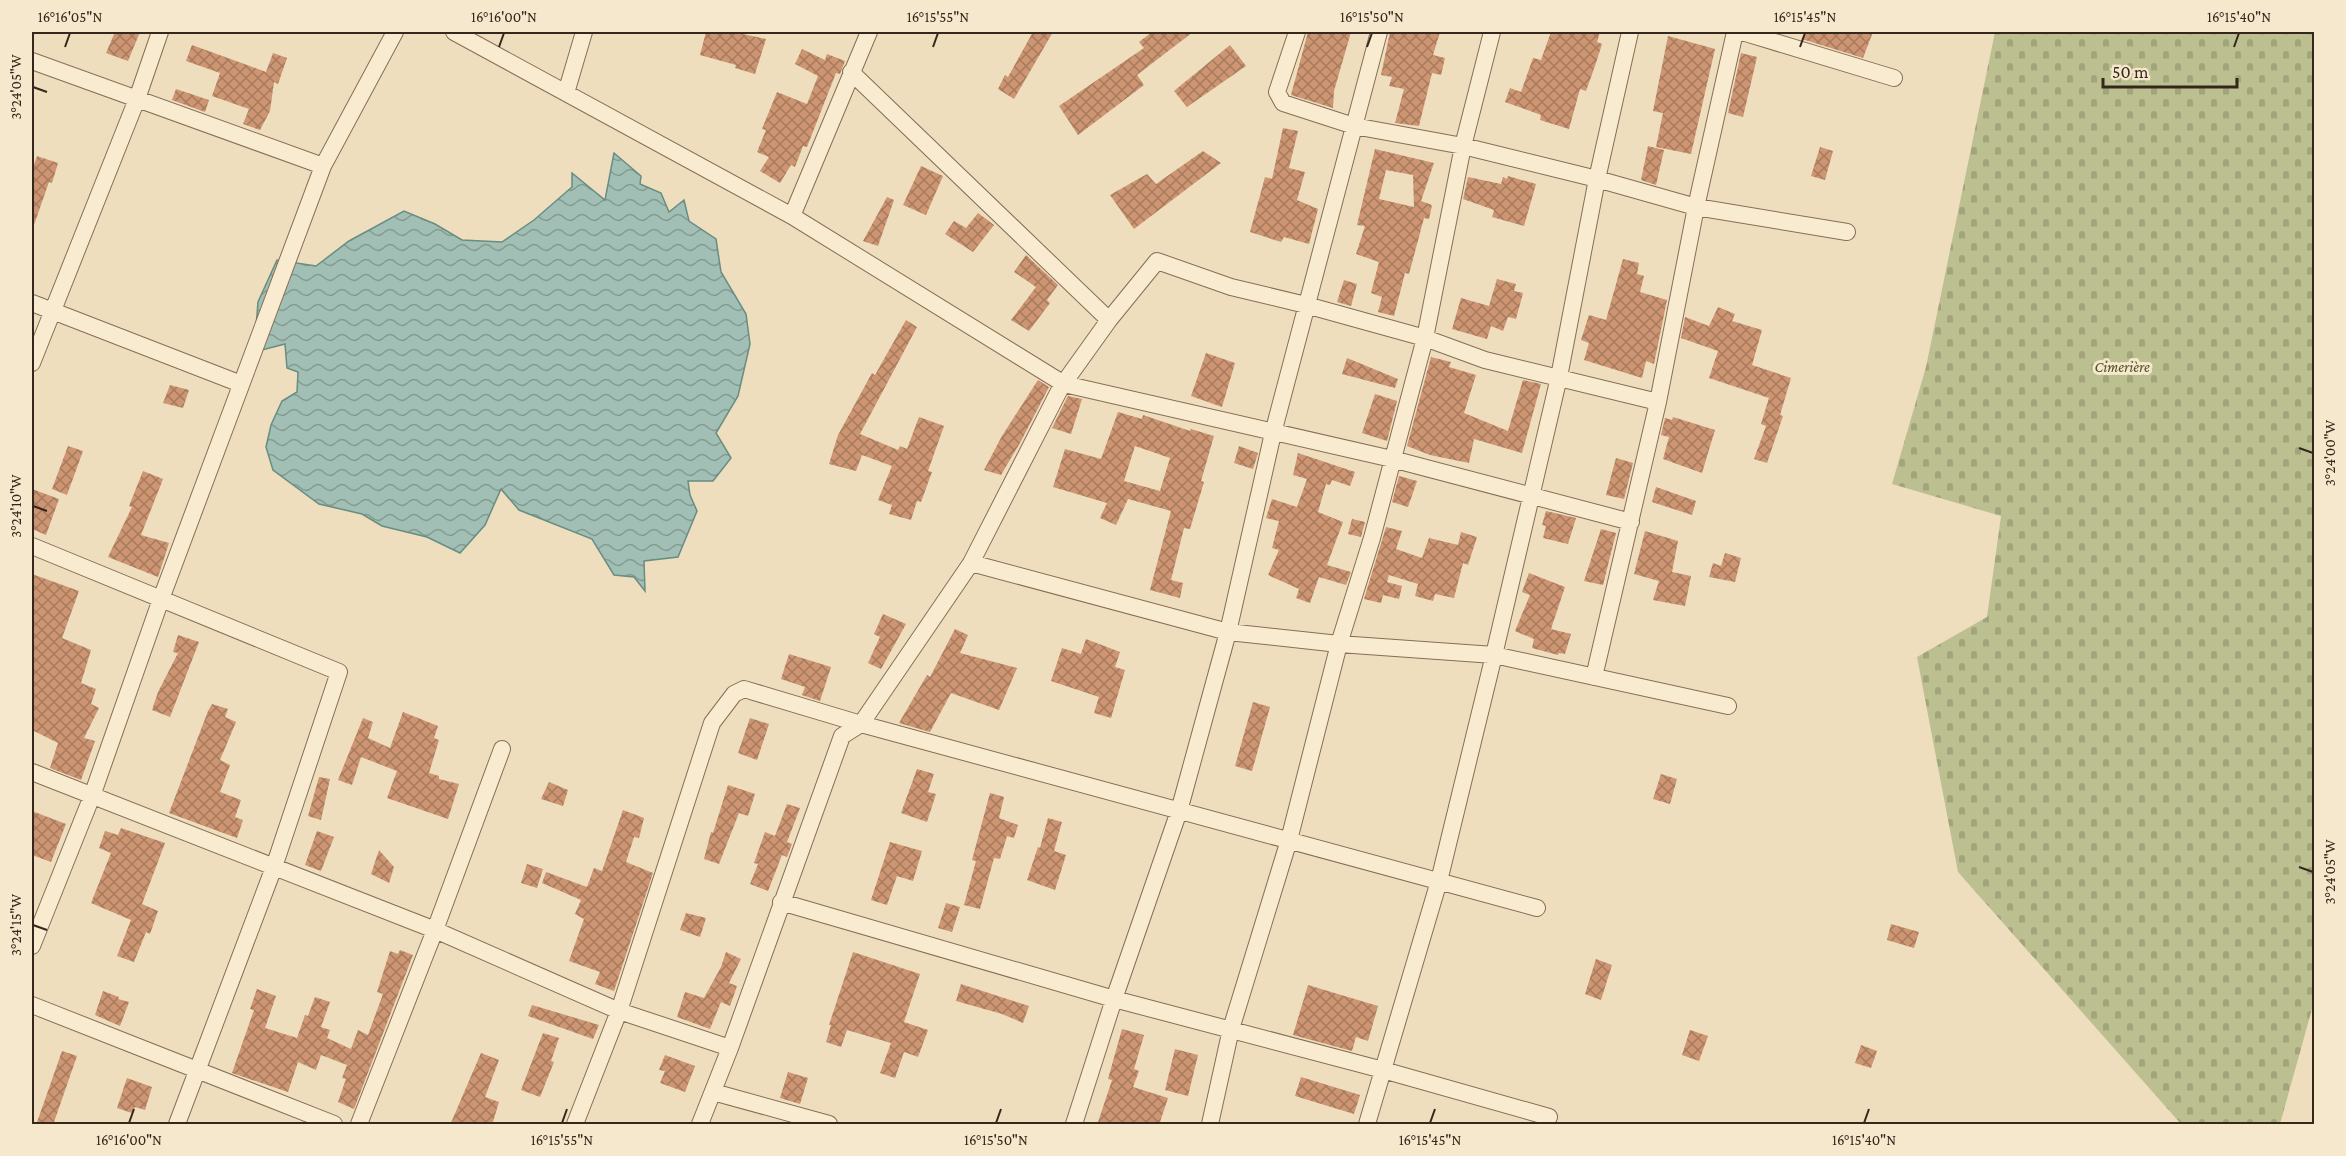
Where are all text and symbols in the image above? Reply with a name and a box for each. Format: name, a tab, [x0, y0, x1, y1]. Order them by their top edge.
text: 16°16'05"N	[38, 9, 102, 25]
text: 16°16'00"N	[471, 9, 537, 25]
text: 16°15'55"N	[907, 9, 969, 25]
text: 16°15'50"N	[1340, 9, 1404, 25]
text: 16°15'45"N	[1774, 9, 1836, 25]
text: 16°15'40"N	[2207, 9, 2271, 25]
scale bar	[2103, 51, 2236, 89]
text: 3°24'05"W	[8, 54, 24, 120]
text: 50 m	[2112, 62, 2149, 82]
park label: Cimerière	[2094, 359, 2150, 375]
text: 3°24'00"W	[2322, 420, 2338, 486]
text: 3°24'10"W	[8, 474, 24, 538]
text: 3°24'05"W	[2322, 839, 2338, 905]
text: 3°24'15"W	[8, 894, 24, 956]
text: 16°16'00"N	[96, 1132, 162, 1148]
text: 16°15'55"N	[531, 1132, 593, 1148]
text: 16°15'50"N	[964, 1132, 1028, 1148]
text: 16°15'45"N	[1399, 1132, 1461, 1148]
text: 16°15'40"N	[1832, 1132, 1896, 1148]

